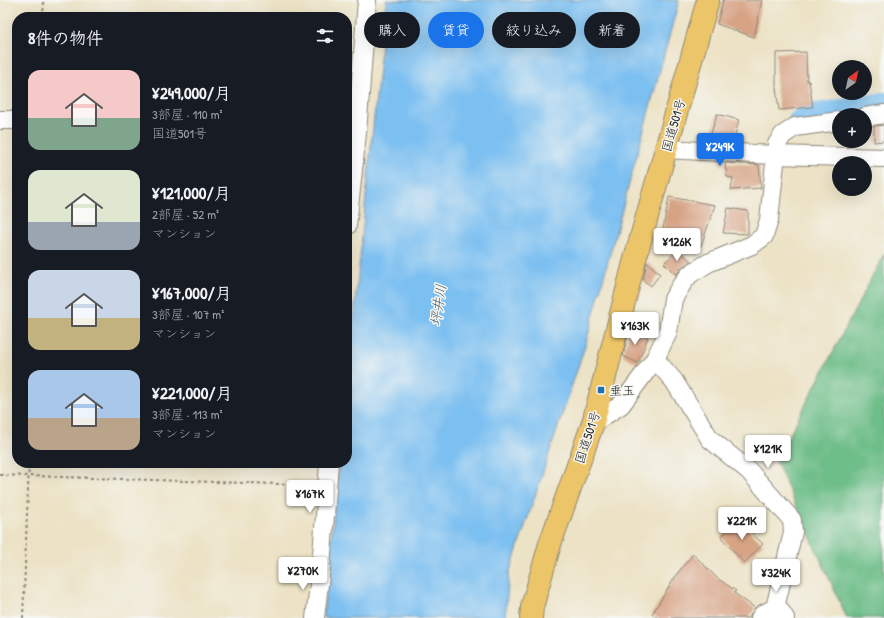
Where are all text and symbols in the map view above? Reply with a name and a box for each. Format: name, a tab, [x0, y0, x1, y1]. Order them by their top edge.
chip: 購入	[364, 12, 420, 48]
chip: 賃貸	[428, 12, 484, 48]
chip: 絞り込み	[492, 12, 576, 48]
chip: 新着	[584, 12, 640, 48]
icon: filters	[314, 25, 336, 47]
text: 8件の物件	[28, 26, 103, 49]
north arrow	[832, 60, 872, 100]
map controls	[832, 60, 872, 196]
text: ¥249,000/月	[152, 81, 231, 104]
icon: home	[60, 86, 108, 134]
street label: 国道501号	[657, 96, 689, 154]
text: 3部屋 · 110 m²	[152, 105, 223, 123]
button: +	[832, 108, 872, 148]
text: 国道501号	[152, 124, 207, 142]
pin: ¥249K	[692, 133, 748, 167]
text: ¥249K	[706, 137, 734, 155]
button: −	[832, 156, 872, 196]
text: ¥121,000/月	[152, 181, 231, 204]
icon: home	[60, 186, 108, 234]
text: 2部屋 · 52 m²	[152, 205, 219, 223]
text: マンション	[152, 224, 216, 242]
pin: ¥126K	[649, 228, 705, 262]
text: ¥126K	[663, 232, 691, 250]
text: ¥167,000/月	[152, 281, 232, 304]
water label: 坪井川	[425, 283, 450, 327]
icon: home	[60, 286, 108, 334]
text: 3部屋 · 107 m²	[152, 305, 224, 323]
pin: ¥163K	[607, 312, 663, 346]
text: ¥163K	[621, 316, 649, 334]
text: マンション	[152, 324, 216, 342]
text: ¥221,000/月	[152, 381, 232, 404]
place label: 垂玉	[609, 381, 635, 399]
marker: 垂玉	[596, 385, 606, 395]
icon: home	[60, 386, 108, 434]
text: 3部屋 · 113 m²	[152, 405, 223, 423]
street label: 国道501号	[570, 408, 604, 466]
text: マンション	[152, 424, 216, 442]
pin: ¥121K	[740, 435, 796, 469]
text: ¥121K	[754, 439, 782, 457]
pin: ¥167K	[282, 480, 338, 514]
text: ¥167K	[295, 484, 325, 502]
pin: ¥221K	[714, 507, 770, 541]
text: ¥221K	[727, 511, 757, 529]
pin: ¥270K	[275, 557, 331, 591]
pin: ¥324K	[748, 559, 804, 593]
text: ¥270K	[287, 561, 319, 579]
text: ¥324K	[761, 563, 791, 581]

